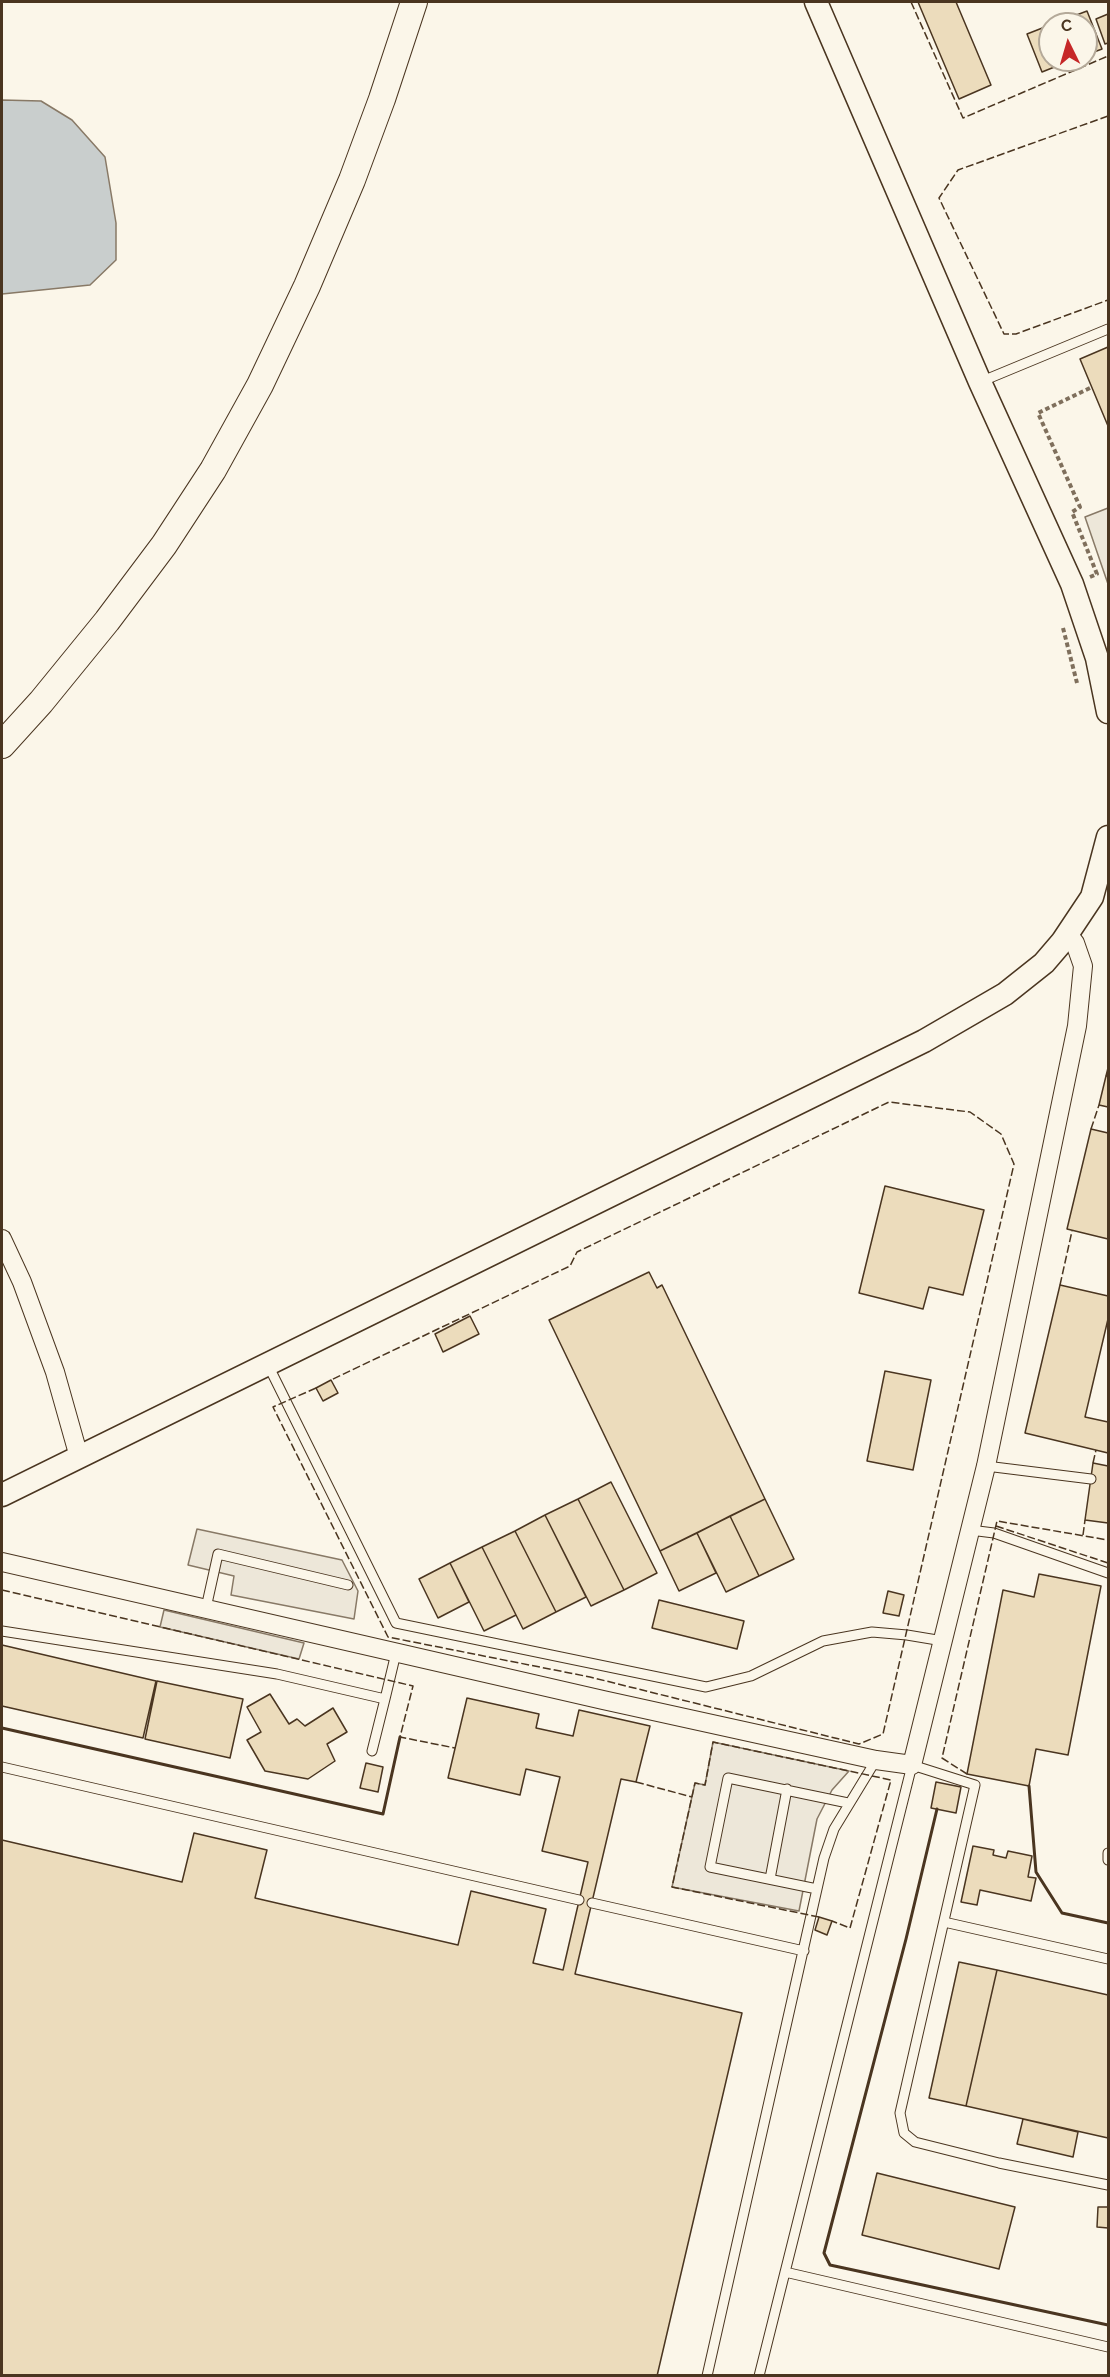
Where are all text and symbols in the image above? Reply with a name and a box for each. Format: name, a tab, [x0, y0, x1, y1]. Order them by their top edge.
north arrow	[1038, 12, 1098, 72]
text: С	[1060, 16, 1073, 36]

